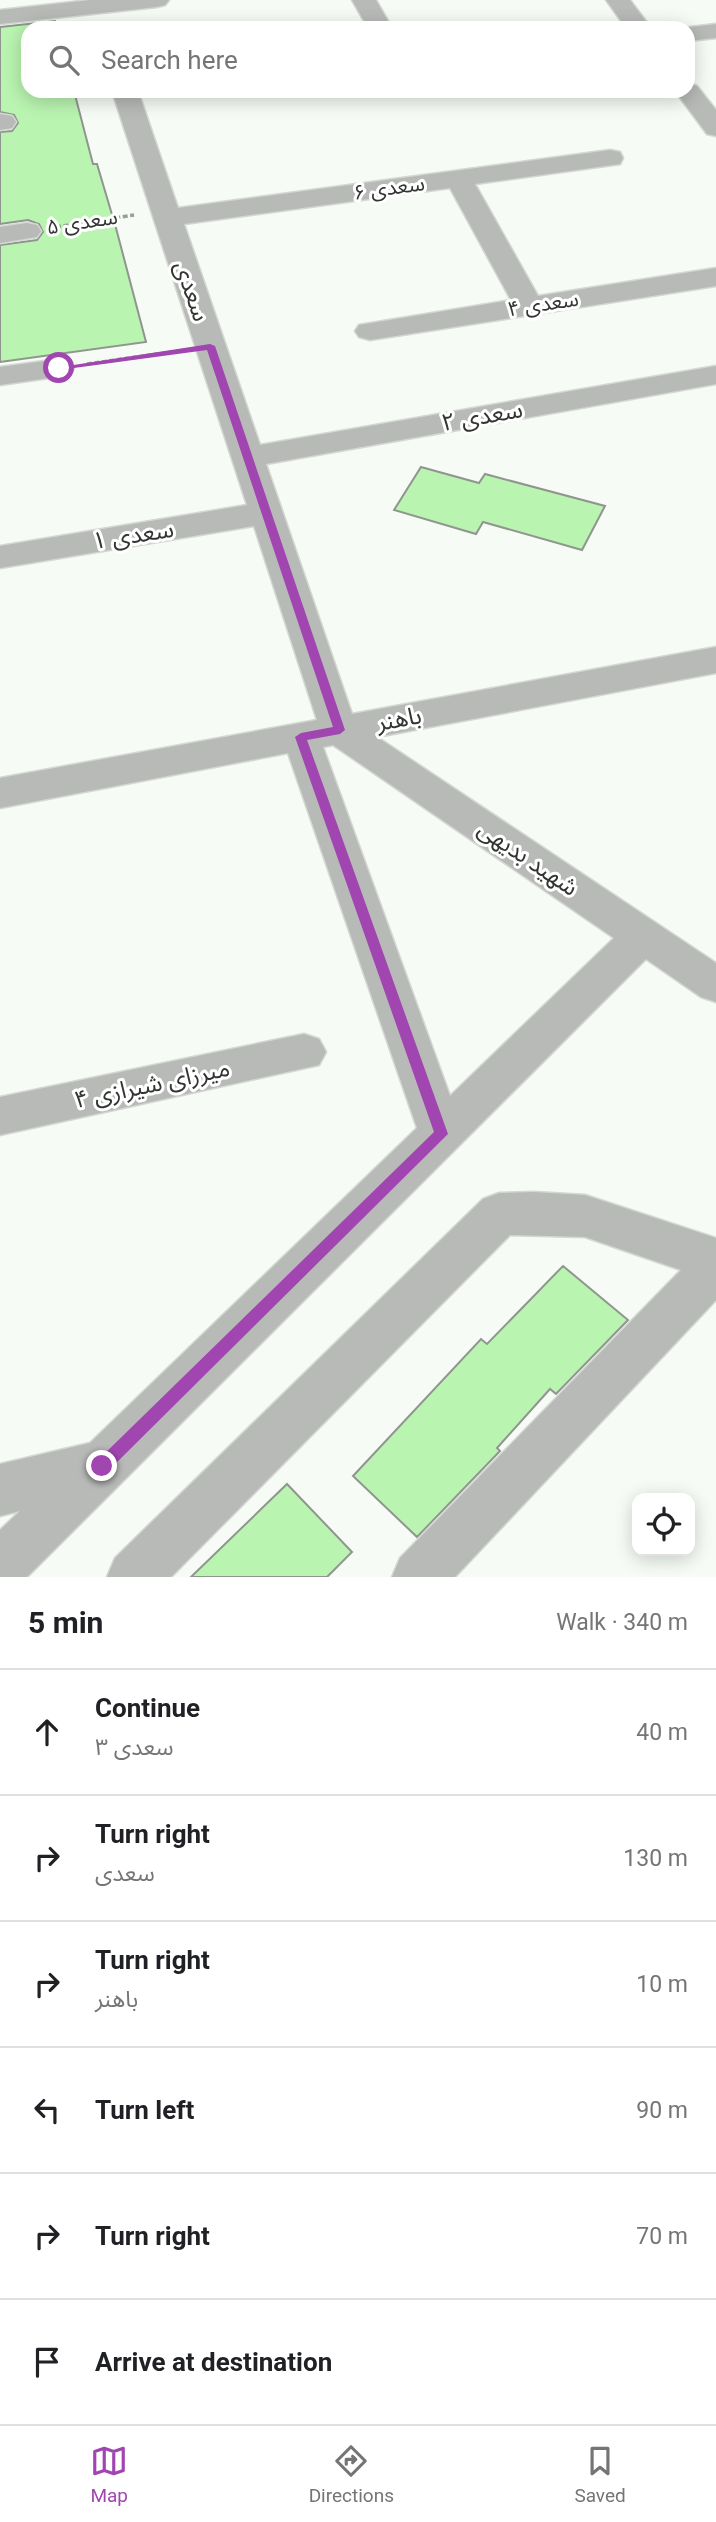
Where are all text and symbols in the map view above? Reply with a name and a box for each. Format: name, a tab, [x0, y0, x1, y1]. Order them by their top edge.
search box	[21, 21, 695, 98]
icon: search	[45, 41, 83, 79]
text: Search here	[101, 45, 238, 75]
street label: سعدی ۶	[352, 171, 426, 205]
street label: سعدی ۵	[45, 205, 119, 239]
street label: سعدی	[169, 257, 215, 325]
street label: سعدی ۴	[506, 287, 580, 321]
route start	[43, 352, 74, 383]
street label: سعدی ۲	[439, 395, 525, 437]
street label: سعدی ۱	[90, 515, 176, 555]
street label: باهنر	[373, 701, 424, 737]
street label: شهید بدیهی	[473, 814, 583, 902]
street label: میرزای شیرازی ۴	[72, 1054, 232, 1114]
route end	[86, 1450, 117, 1481]
map controls	[632, 1493, 695, 1556]
button: locate	[632, 1493, 695, 1556]
text: 5 min	[28, 1605, 103, 1640]
text: Walk · 340 m	[556, 1609, 688, 1636]
text: Continue	[95, 1693, 200, 1723]
icon: ahead	[28, 1713, 66, 1751]
text: 40 m	[636, 1719, 688, 1746]
text: سعدی ۳	[95, 1734, 174, 1761]
text: Turn right	[95, 1819, 210, 1849]
icon: right	[28, 1839, 66, 1877]
text: 130 m	[623, 1845, 688, 1872]
text: سعدی	[95, 1860, 155, 1887]
text: Turn right	[95, 1945, 210, 1975]
icon: right	[28, 1965, 66, 2003]
text: 10 m	[636, 1971, 688, 1998]
text: باهنر	[95, 1986, 138, 2013]
icon: left	[28, 2091, 66, 2129]
text: Turn left	[95, 2095, 194, 2125]
text: 90 m	[636, 2097, 688, 2124]
icon: right	[28, 2217, 66, 2255]
text: Turn right	[95, 2221, 210, 2251]
text: 70 m	[636, 2223, 688, 2250]
icon: arrive	[28, 2343, 66, 2381]
text: Arrive at destination	[95, 2347, 332, 2377]
tab: Map	[90, 2442, 128, 2507]
tab: Directions	[309, 2442, 394, 2507]
tab: Saved	[574, 2442, 626, 2507]

